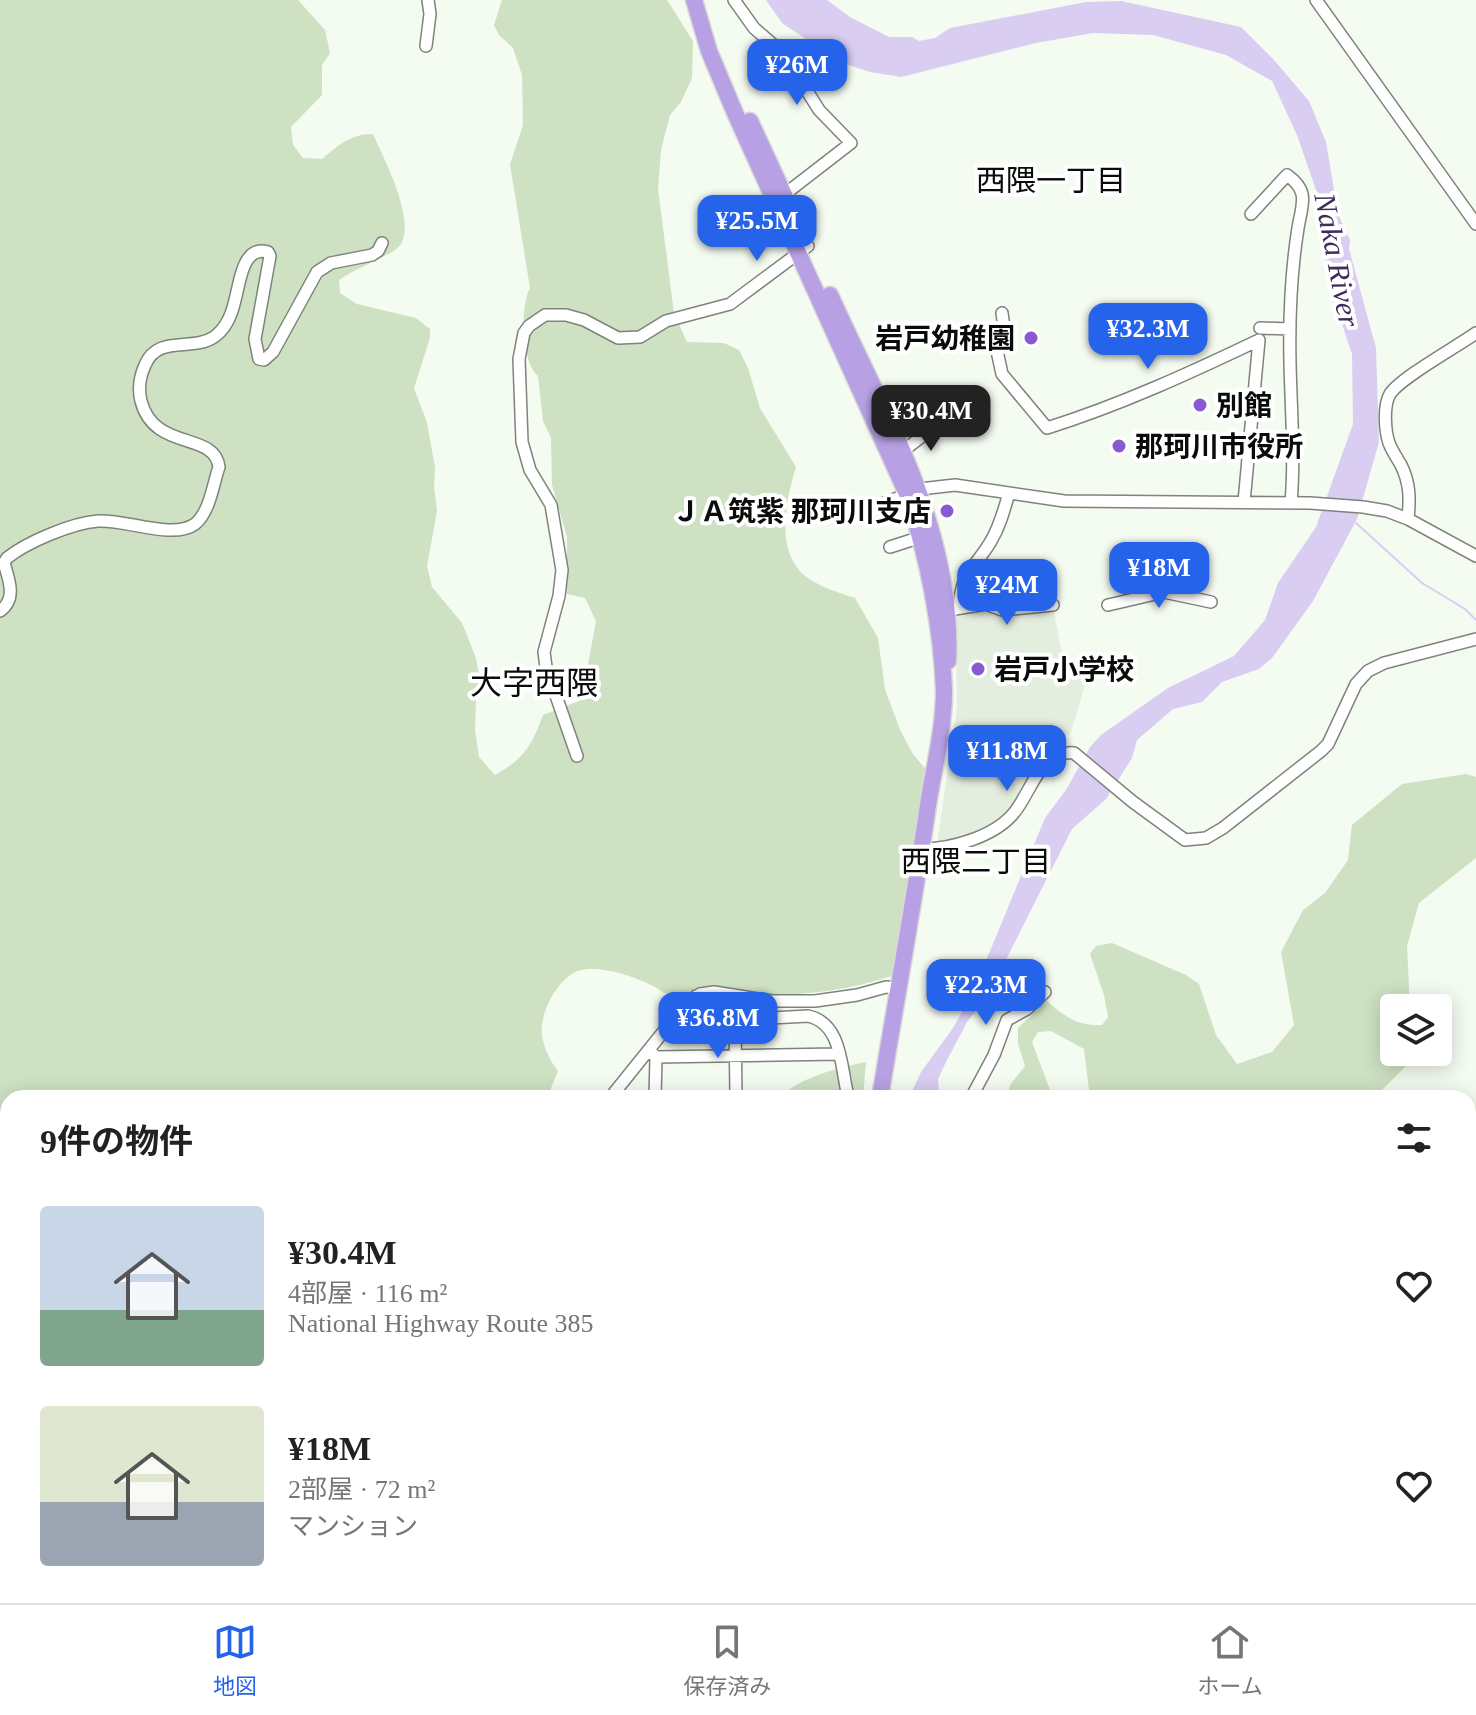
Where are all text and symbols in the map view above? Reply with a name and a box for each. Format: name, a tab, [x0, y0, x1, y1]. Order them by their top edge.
pin: ¥26M	[750, 39, 844, 107]
text: ¥26M	[765, 50, 829, 79]
district label: 西隈一丁目	[976, 164, 1126, 197]
water label: Naka River	[1308, 189, 1367, 330]
pin: ¥25.5M	[692, 195, 822, 263]
text: ¥25.5M	[715, 206, 799, 235]
pin: ¥32.3M	[1083, 303, 1213, 371]
text: ¥32.3M	[1106, 314, 1190, 343]
place label: 岩戸幼稚園	[875, 323, 1015, 354]
marker: 岩戸幼稚園	[1022, 329, 1040, 347]
pin: ¥30.4M	[866, 385, 996, 453]
place label: 別館	[1216, 390, 1272, 421]
text: ¥30.4M	[889, 396, 973, 425]
marker: 別館	[1191, 396, 1209, 414]
place label: 那珂川市役所	[1135, 431, 1303, 462]
marker: 那珂川市役所	[1110, 437, 1128, 455]
place label: ＪＡ筑紫 那珂川支店	[672, 496, 931, 527]
marker: ＪＡ筑紫 那珂川支店	[938, 502, 956, 520]
pin: ¥18M	[1112, 542, 1206, 610]
text: ¥18M	[1127, 553, 1191, 582]
pin: ¥24M	[960, 559, 1054, 627]
text: ¥24M	[975, 570, 1039, 599]
place label: 岩戸小学校	[994, 654, 1134, 685]
marker: 岩戸小学校	[969, 660, 987, 678]
district label: 大字西隈	[470, 665, 598, 701]
pin: ¥11.8M	[942, 725, 1072, 793]
text: ¥11.8M	[966, 736, 1048, 765]
district label: 西隈二丁目	[901, 845, 1051, 878]
pin: ¥22.3M	[921, 959, 1051, 1027]
text: ¥22.3M	[944, 970, 1028, 999]
pin: ¥36.8M	[653, 992, 783, 1060]
map controls	[1380, 994, 1452, 1066]
button: layers	[1380, 994, 1452, 1066]
text: ¥36.8M	[676, 1003, 760, 1032]
icon: filters	[1392, 1116, 1436, 1160]
text: 9件の物件	[40, 1123, 193, 1160]
text: ¥30.4M	[288, 1234, 397, 1271]
icon: home	[104, 1238, 200, 1334]
icon: heart	[1392, 1264, 1436, 1308]
text: 4部屋 · 116 m²	[288, 1279, 447, 1308]
text: National Highway Route 385	[288, 1309, 593, 1338]
text: ¥18M	[288, 1430, 371, 1467]
icon: home	[104, 1438, 200, 1534]
icon: heart	[1392, 1464, 1436, 1508]
text: 2部屋 · 72 m²	[288, 1475, 435, 1504]
text: マンション	[288, 1512, 418, 1541]
tab: 地図	[213, 1620, 257, 1700]
tab: 保存済み	[683, 1620, 771, 1700]
tab: ホーム	[1198, 1620, 1263, 1700]

